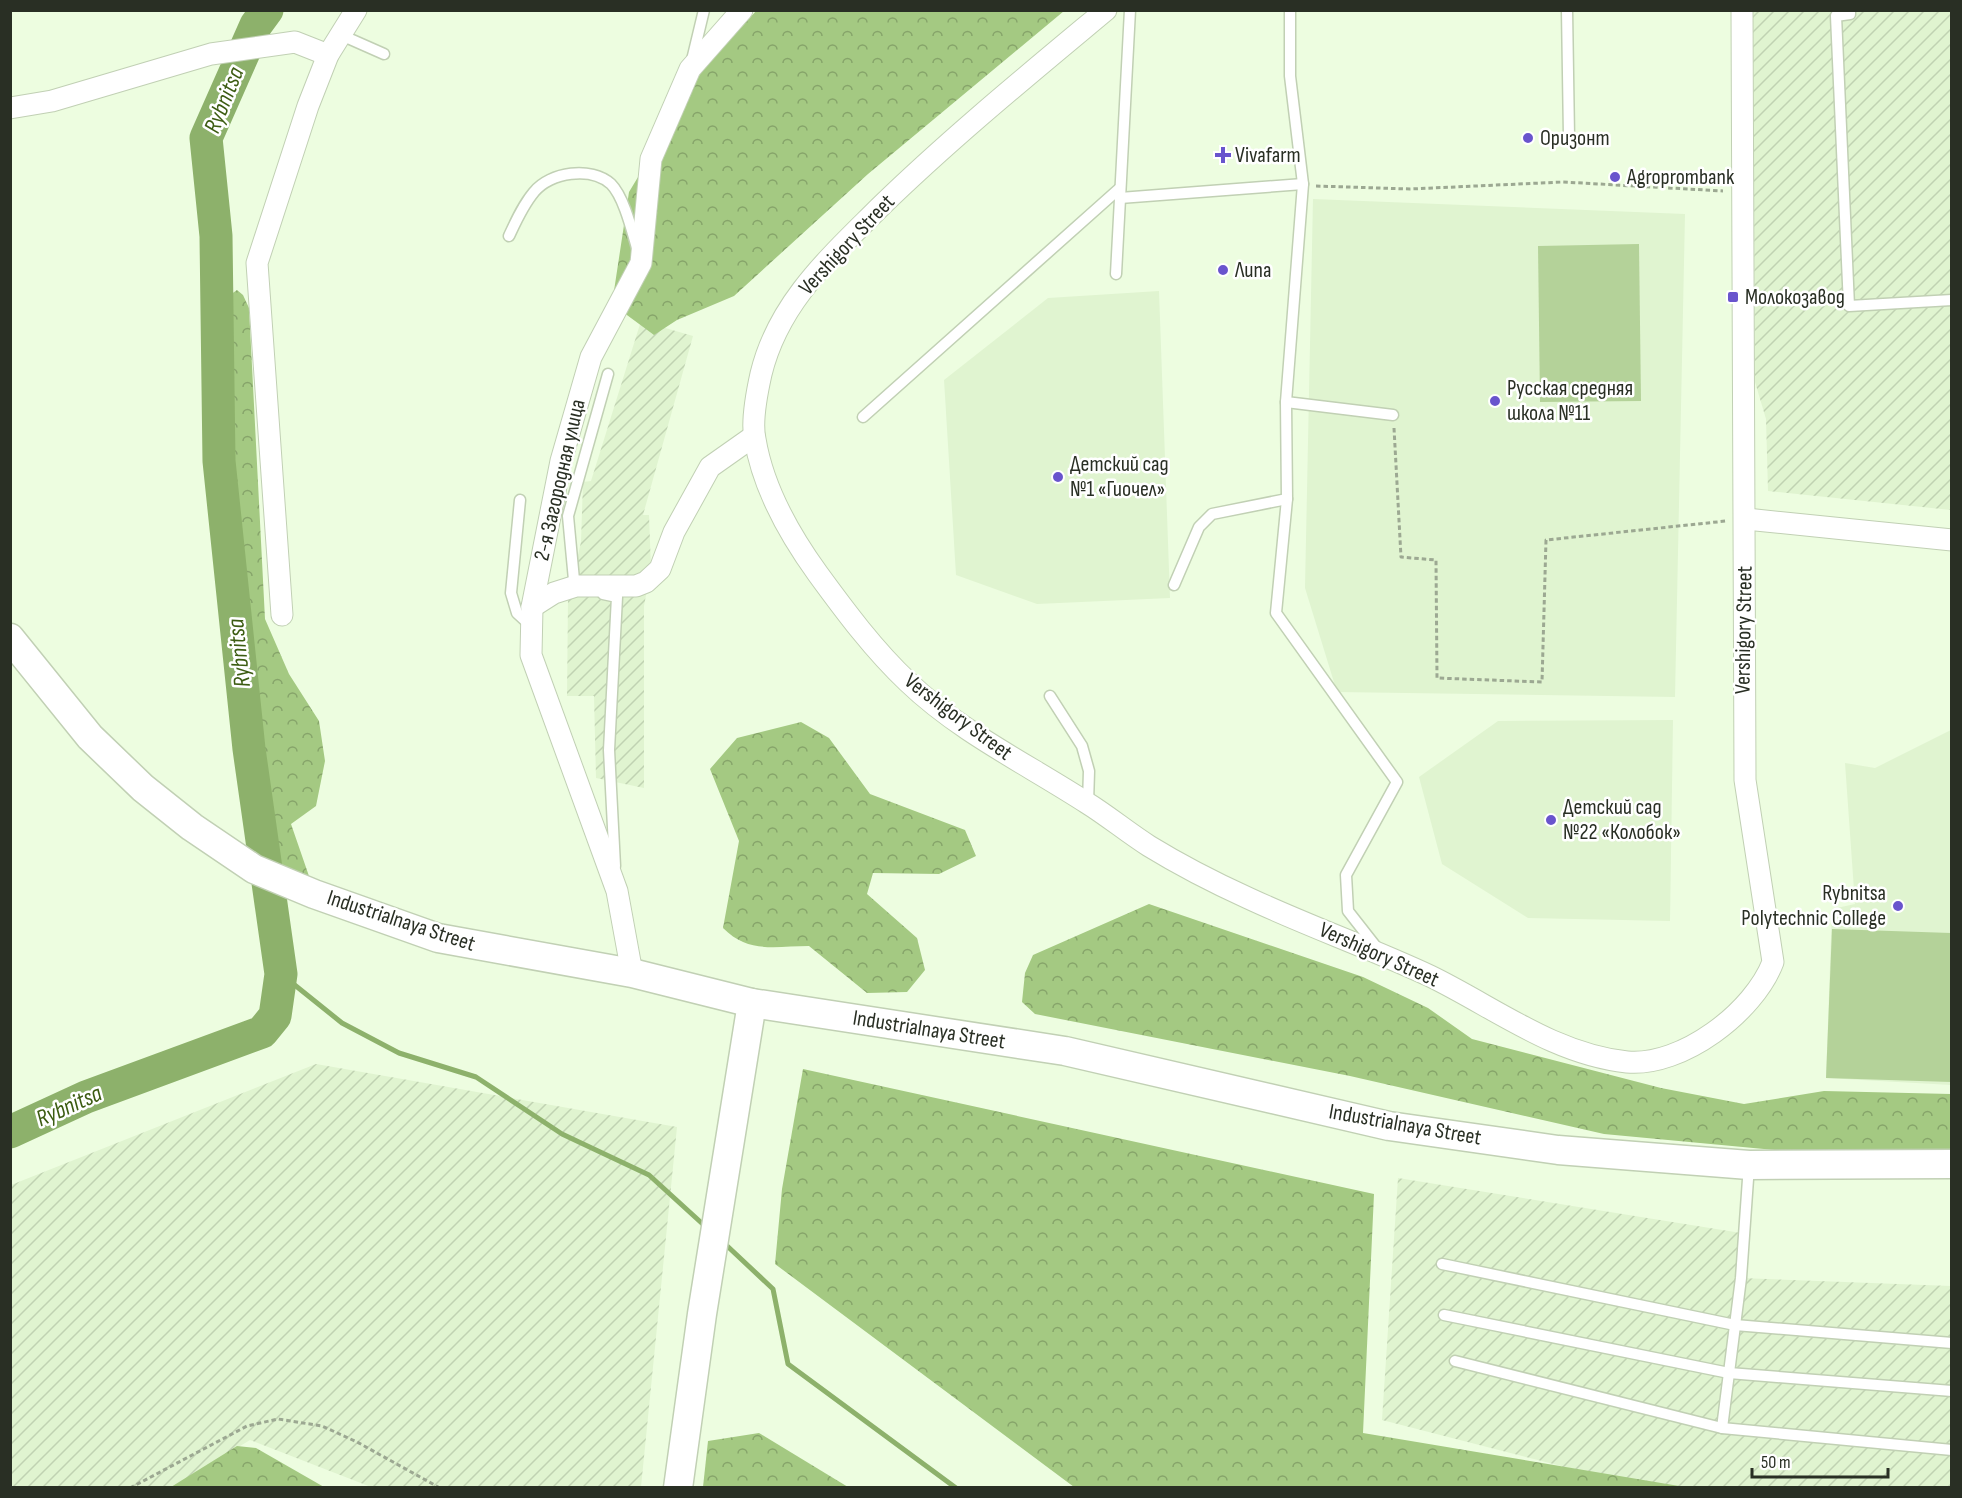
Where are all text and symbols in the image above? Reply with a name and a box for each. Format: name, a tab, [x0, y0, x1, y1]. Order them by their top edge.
water label: Rybnitsa	[198, 62, 250, 137]
place label: Оризонт	[1540, 125, 1610, 152]
marker: Оризонт	[1521, 131, 1535, 145]
place label: Vivafarm	[1235, 142, 1301, 169]
marker: Vivafarm	[1216, 148, 1230, 162]
place label: Agroprombank	[1626, 164, 1735, 191]
marker: Agroprombank	[1608, 170, 1622, 184]
street label: Vershigory Street	[793, 189, 901, 301]
place label: Липа	[1234, 257, 1271, 284]
marker: Липа	[1216, 263, 1230, 277]
place label: Молокозавод	[1745, 284, 1845, 311]
marker: Молокозавод	[1726, 290, 1740, 304]
place label: Русская средняя школа №11	[1507, 375, 1633, 427]
marker: Русская средняя школа №11	[1488, 394, 1502, 408]
street label: 2-я Загородная улица	[528, 397, 592, 563]
place label: Детский сад №1 «Гиочел»	[1070, 451, 1169, 503]
marker: Детский сад №1 «Гиочел»	[1051, 470, 1065, 484]
street label: Vershigory Street	[1729, 565, 1759, 694]
water label: Rybnitsa	[221, 617, 257, 689]
street label: Vershigory Street	[899, 668, 1018, 767]
place label: Детский сад №22 «Колобок»	[1563, 794, 1681, 846]
marker: Детский сад №22 «Колобок»	[1544, 813, 1558, 827]
place label: Rybnitsa Polytechnic College	[1741, 880, 1886, 932]
street label: Industrialnaya Street	[324, 884, 479, 958]
marker: Rybnitsa Polytechnic College	[1891, 899, 1905, 913]
street label: Vershigory Street	[1315, 917, 1443, 994]
street label: Industrialnaya Street	[851, 1005, 1007, 1055]
water label: Rybnitsa	[32, 1079, 107, 1133]
street label: Industrialnaya Street	[1327, 1098, 1484, 1152]
scale bar	[1752, 1441, 1888, 1479]
text: 50 m	[1761, 1452, 1791, 1473]

